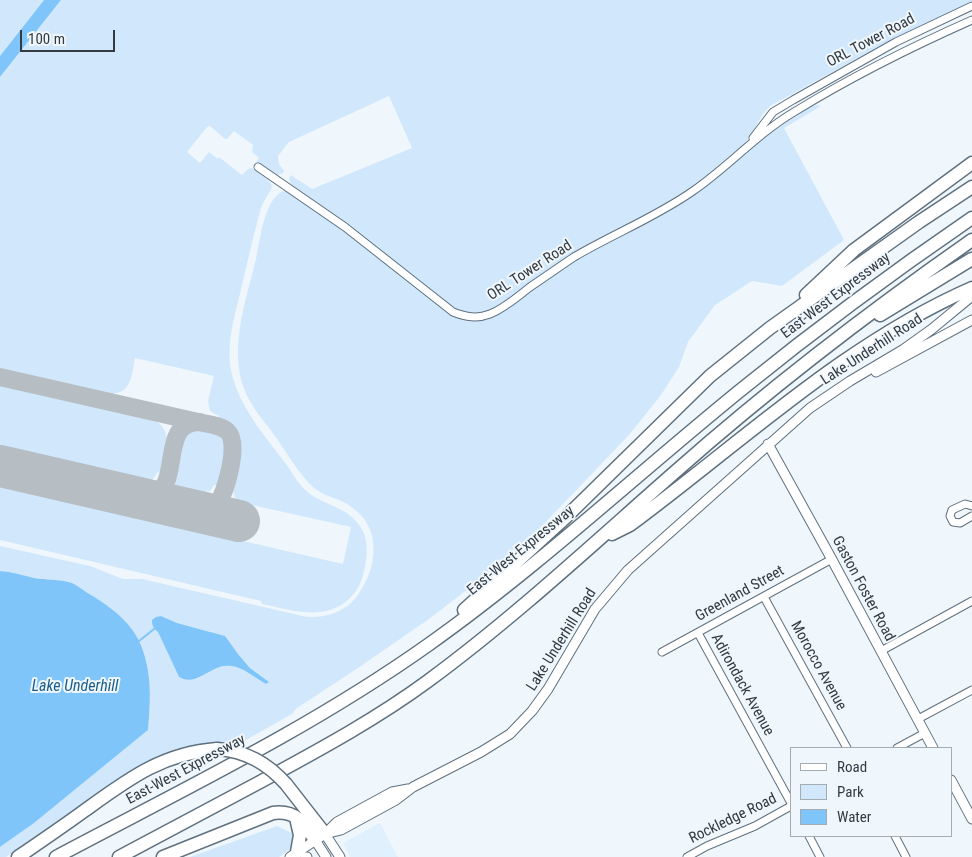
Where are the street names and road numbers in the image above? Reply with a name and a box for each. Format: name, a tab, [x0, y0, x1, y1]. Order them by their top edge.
street label: ORL Tower Road	[824, 10, 918, 72]
street label: ORL Tower Road	[484, 237, 576, 305]
street label: East-West Expressway	[778, 249, 894, 343]
street label: Lake Underhill Road	[818, 311, 926, 389]
street label: East-West Expressway	[464, 502, 578, 600]
street label: Gaston Foster Road	[828, 533, 898, 645]
street label: Greenland Street	[693, 562, 787, 626]
street label: Lake Underhill Road	[523, 586, 601, 694]
street label: Morocco Avenue	[786, 618, 850, 714]
street label: Adirondack Avenue	[707, 631, 777, 739]
street label: East-West Expressway	[123, 731, 249, 809]
street label: Rockledge Road	[686, 790, 780, 848]

